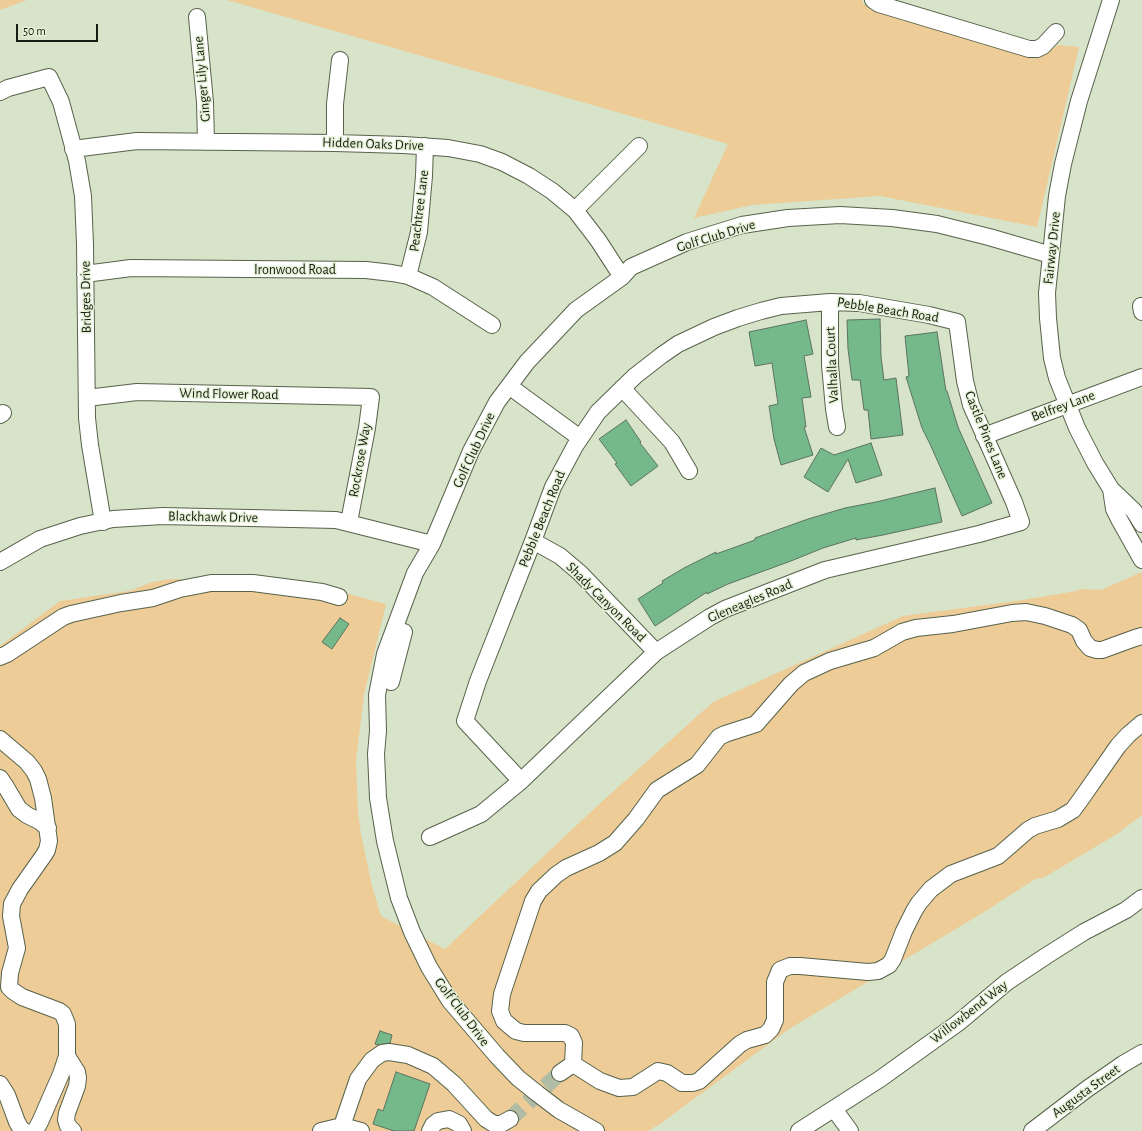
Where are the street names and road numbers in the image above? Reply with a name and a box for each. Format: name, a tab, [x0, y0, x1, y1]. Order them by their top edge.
street label: Ginger Lily Lane	[190, 35, 214, 123]
street label: Hidden Oaks Drive	[322, 134, 424, 154]
street label: Peachtree Lane	[406, 169, 432, 253]
street label: Fairway Drive	[1040, 211, 1064, 285]
street label: Golf Club Drive	[675, 216, 757, 256]
street label: Bridges Drive	[77, 261, 95, 333]
street label: Ironwood Road	[254, 262, 336, 278]
street label: Pebble Beach Road	[836, 294, 940, 326]
street label: Valhalla Court	[822, 326, 842, 404]
street label: Wind Flower Road	[179, 385, 279, 403]
street label: Belfrey Lane	[1029, 387, 1097, 425]
street label: Castle Pines Lane	[961, 389, 1011, 481]
street label: Golf Club Drive	[449, 410, 499, 490]
street label: Rockrose Way	[345, 421, 375, 499]
street label: Pebble Beach Road	[515, 468, 569, 570]
street label: Blackhawk Drive	[168, 508, 258, 526]
street label: Shady Canyon Road	[563, 559, 649, 645]
street label: Gleneagles Road	[705, 576, 795, 626]
street label: Golf Club Drive	[431, 974, 493, 1050]
street label: Willowbend Way	[927, 977, 1011, 1047]
street label: Augusta Street	[1049, 1061, 1123, 1121]

